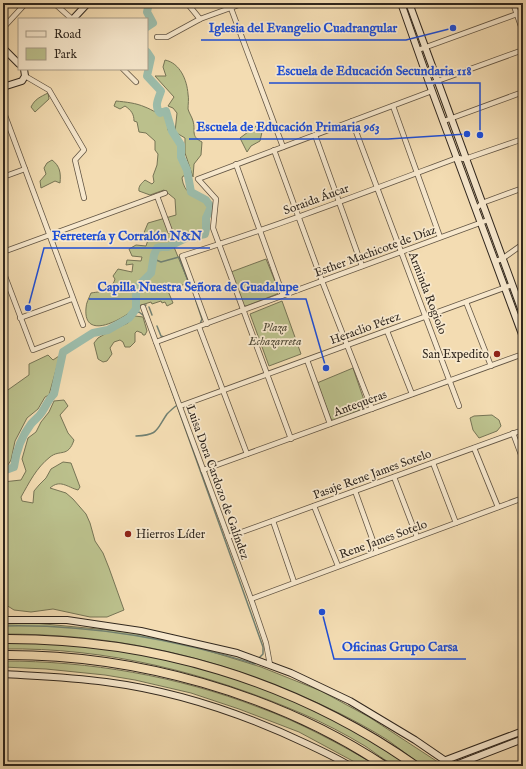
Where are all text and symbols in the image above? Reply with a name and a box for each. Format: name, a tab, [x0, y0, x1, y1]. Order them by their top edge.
callout: Iglesia del Evangelio Cuadrangular	[201, 15, 406, 40]
legend	[18, 18, 148, 70]
text: Iglesia del Evangelio Cuadrangular	[209, 20, 398, 37]
text: Road	[54, 27, 82, 42]
text: Park	[54, 47, 77, 62]
callout: Escuela de Educación Secundaria 118	[269, 58, 480, 83]
text: Escuela de Educación Secundaria 118	[276, 63, 472, 80]
callout: Escuela de Educación Primaria 963	[189, 114, 388, 139]
text: Escuela de Educación Primaria 963	[196, 119, 380, 136]
street label: Soraida Áucar	[281, 180, 352, 218]
street label: Esther Machicote de Díaz	[312, 222, 439, 281]
callout: Ferretería y Corralón N&N	[44, 223, 210, 248]
text: Ferretería y Corralón N&N	[52, 228, 203, 245]
street label: Arminda Rogiolo	[405, 249, 450, 337]
callout: Capilla Nuestra Señora de Guadalupe	[89, 274, 306, 299]
text: Capilla Nuestra Señora de Guadalupe	[98, 279, 298, 296]
street label: Heraclio Pérez	[328, 309, 403, 348]
park label: Plaza Echazarreta	[247, 320, 302, 349]
place label: San Expedito	[422, 347, 490, 363]
marker: San Expedito	[492, 349, 502, 359]
street label: Antequeras	[331, 387, 389, 421]
street label: Luisa Dora Cardozo de Galíndez	[183, 403, 253, 562]
street label: Pasaje Rene James Sotelo	[311, 446, 434, 504]
street label: Rene James Sotelo	[337, 516, 430, 563]
place label: Hierros Líder	[136, 527, 206, 542]
marker: Hierros Líder	[123, 529, 133, 539]
callout: Oficinas Grupo Carsa	[334, 634, 466, 659]
text: Oficinas Grupo Carsa	[342, 639, 458, 656]

